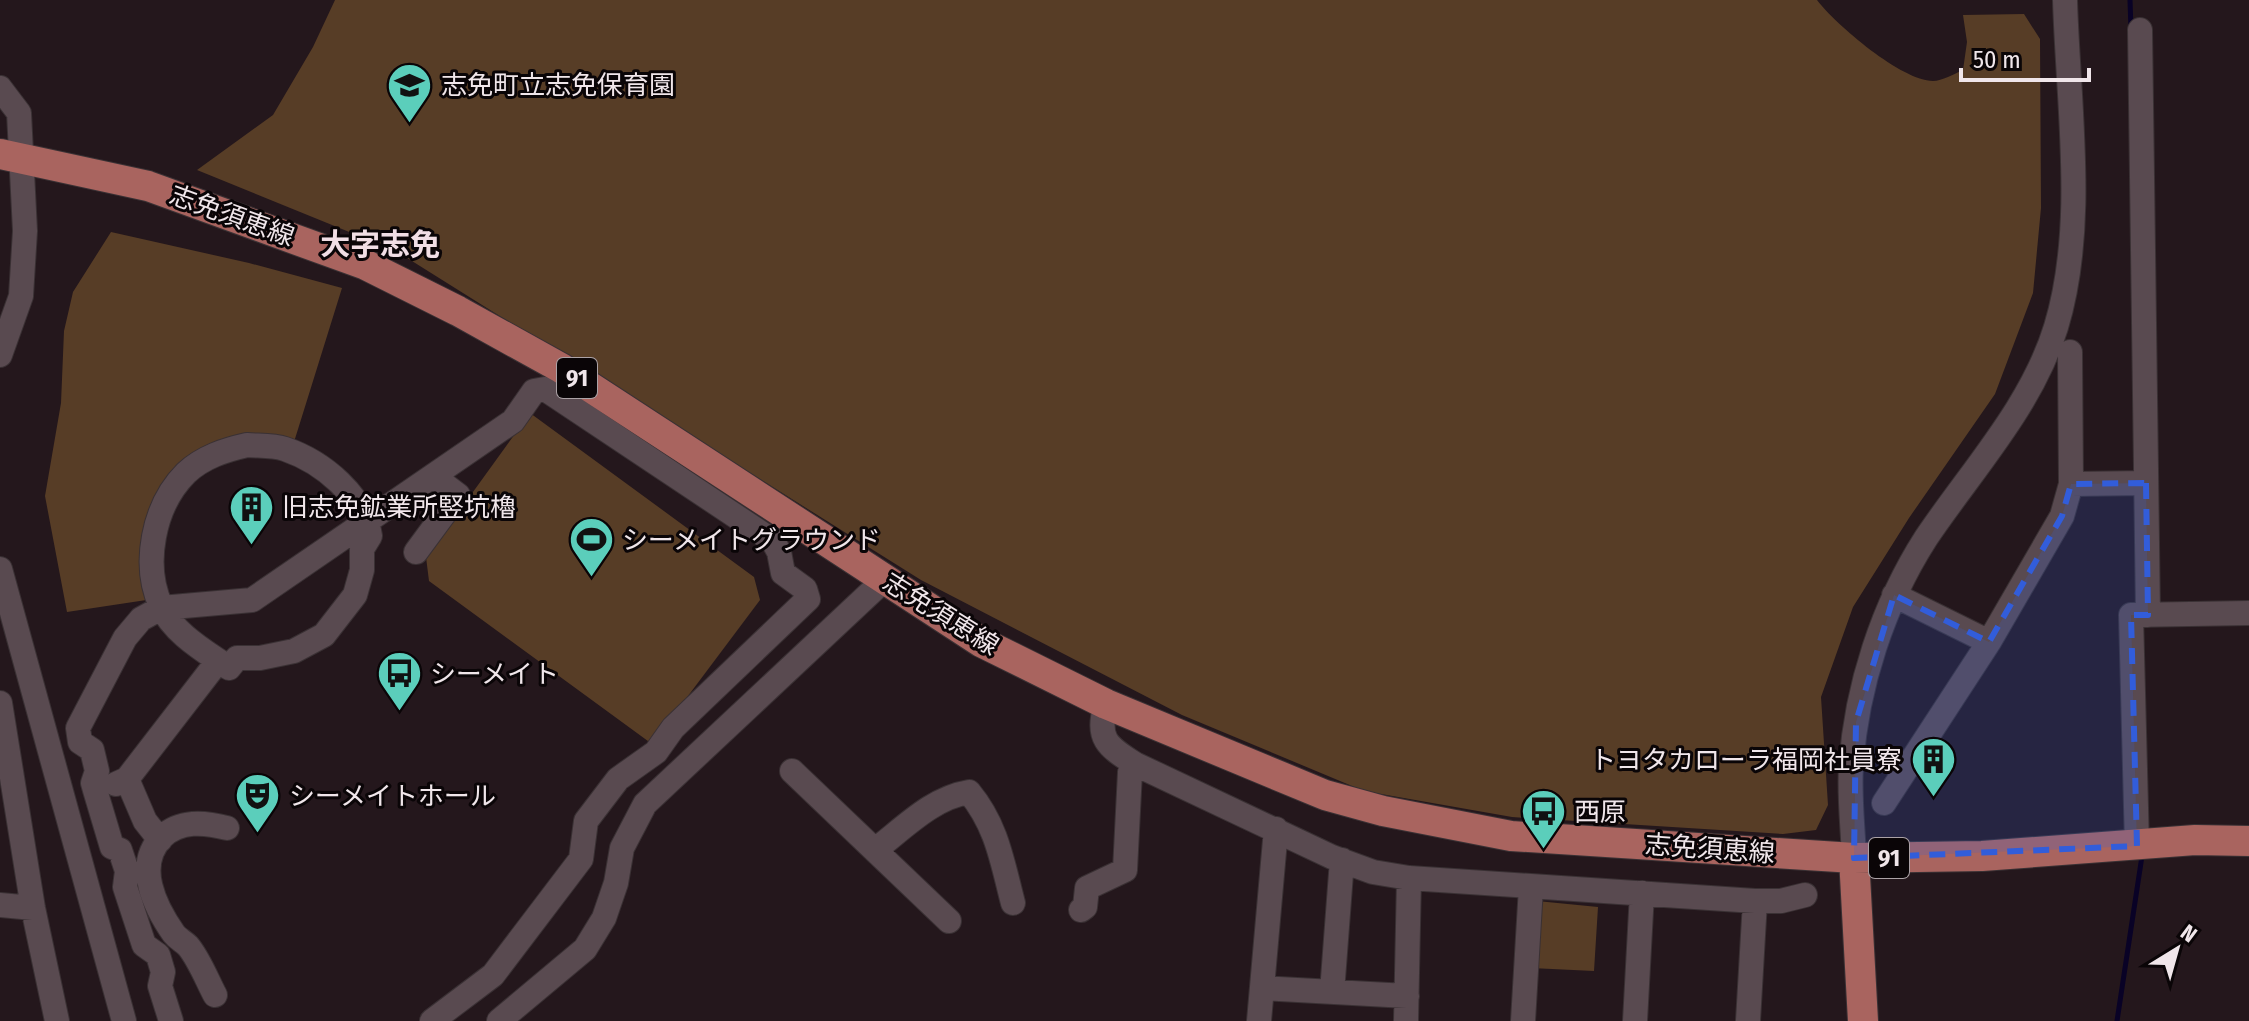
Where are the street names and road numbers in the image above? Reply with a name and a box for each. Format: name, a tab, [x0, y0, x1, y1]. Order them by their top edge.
street label: 志免須恵線	[166, 179, 298, 253]
road number: 91	[557, 358, 597, 398]
street label: 志免須恵線	[878, 566, 1004, 662]
street label: 志免須恵線	[1644, 829, 1776, 869]
road number: 91	[1869, 838, 1909, 878]

